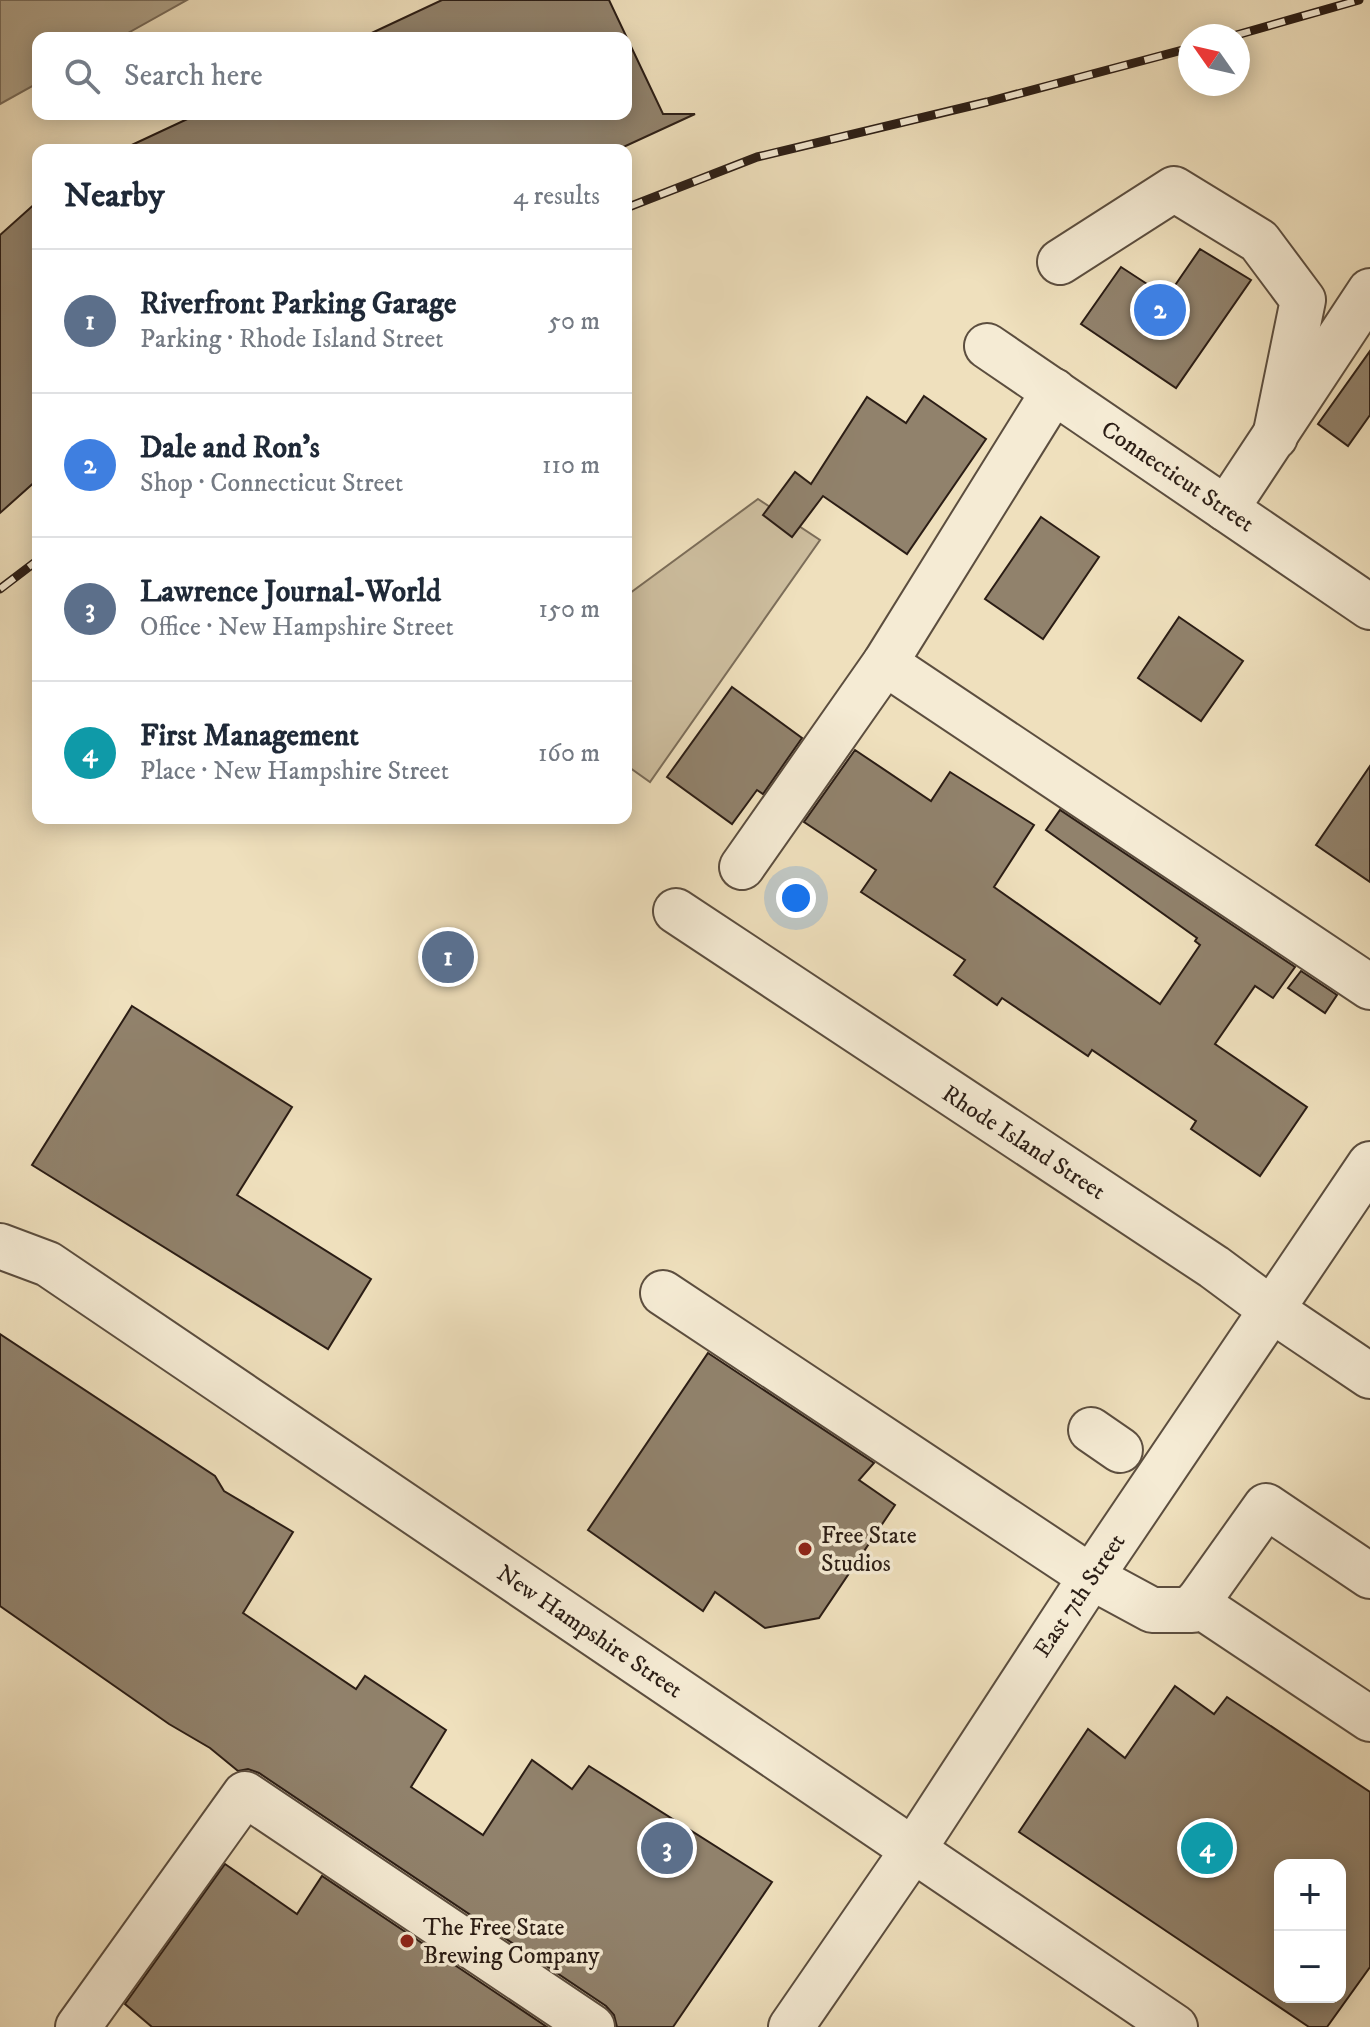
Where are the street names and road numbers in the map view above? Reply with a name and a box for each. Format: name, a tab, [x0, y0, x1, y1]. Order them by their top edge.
street label: Connecticut Street	[1095, 415, 1260, 539]
street label: Rhode Island Street	[936, 1079, 1111, 1207]
street label: East 7th Street	[1027, 1528, 1132, 1663]
street label: New Hampshire Street	[491, 1559, 688, 1705]

